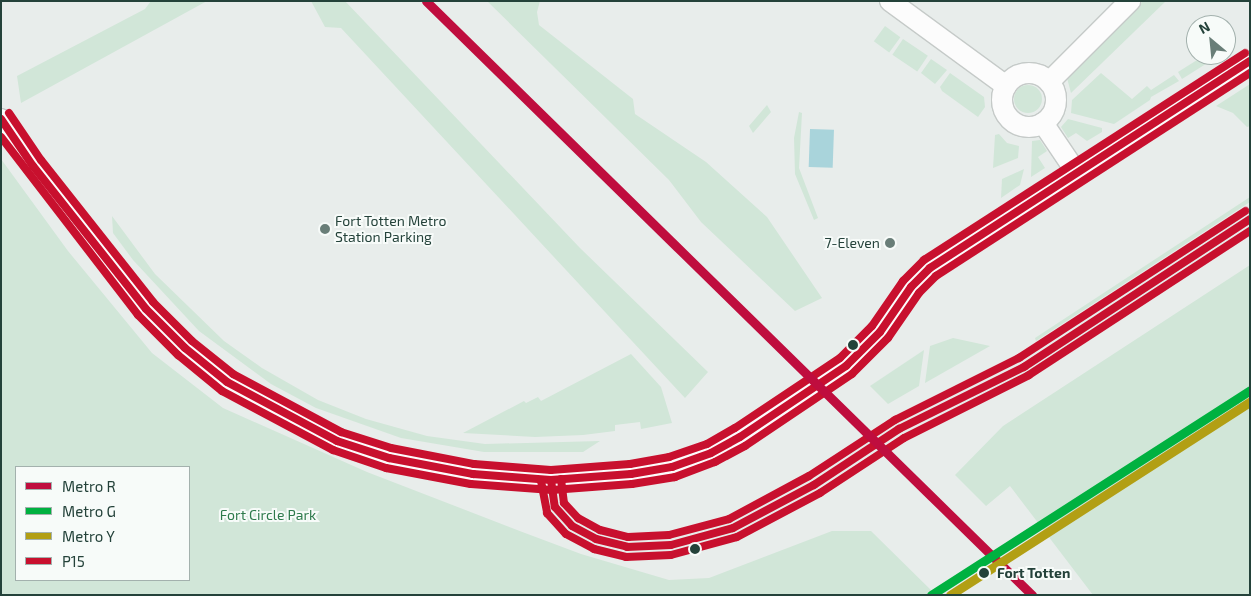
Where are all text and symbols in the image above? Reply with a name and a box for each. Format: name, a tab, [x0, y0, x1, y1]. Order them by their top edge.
north arrow	[1186, 15, 1236, 65]
text: N	[1196, 17, 1213, 37]
place label: Fort Totten Metro Station Parking	[335, 213, 447, 246]
marker: Fort Totten Metro Station Parking	[319, 223, 331, 235]
place label: 7-Eleven	[824, 235, 880, 251]
marker: 7-Eleven	[884, 237, 896, 249]
unlabelled marker	[848, 340, 858, 350]
legend	[15, 466, 190, 581]
text: Metro R	[62, 477, 116, 495]
text: Metro G	[62, 502, 116, 520]
park label: Fort Circle Park	[220, 507, 316, 523]
text: Metro Y	[62, 527, 115, 545]
unlabelled marker	[690, 544, 700, 554]
text: P15	[62, 552, 85, 570]
marker: Fort Totten	[975, 564, 993, 582]
place label: Fort Totten	[997, 565, 1071, 581]

